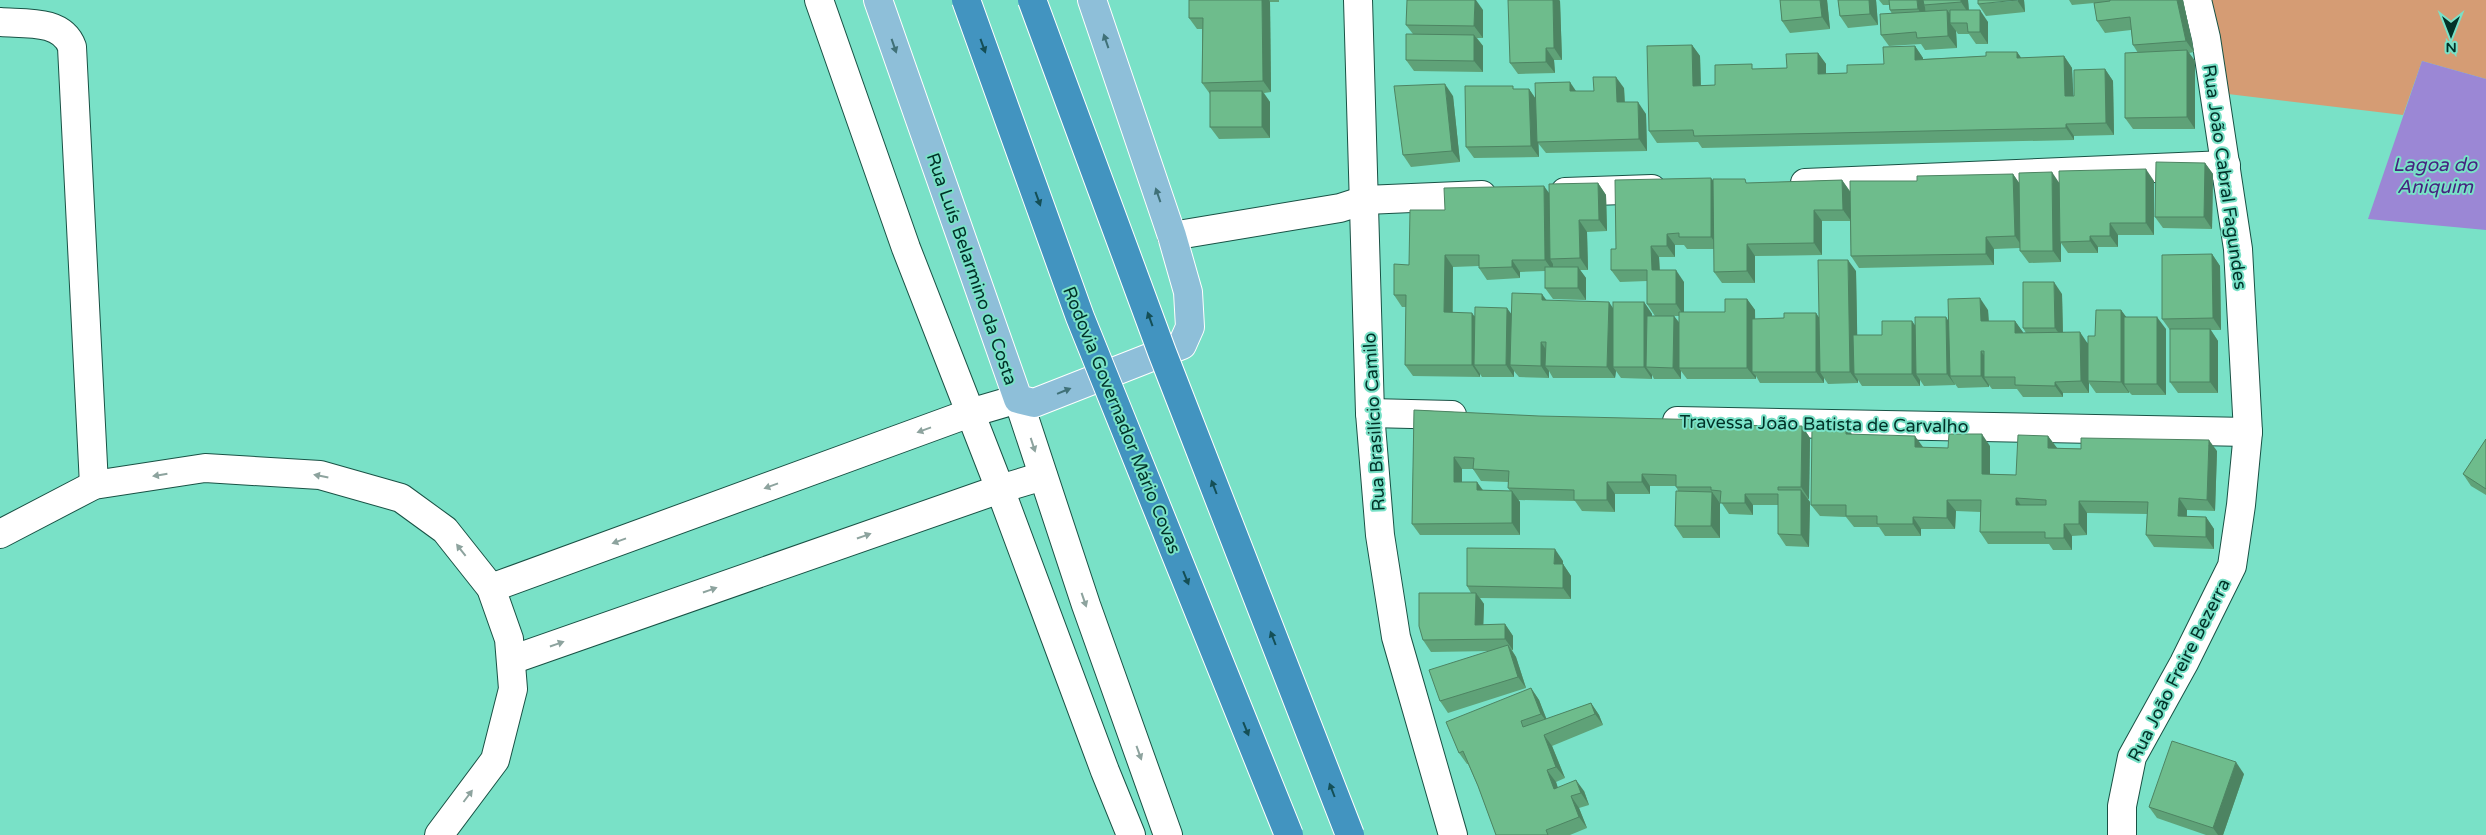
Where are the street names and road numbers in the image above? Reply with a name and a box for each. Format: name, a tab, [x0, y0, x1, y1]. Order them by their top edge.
street label: Rua João Cabral Fagundes	[2198, 63, 2252, 291]
street label: Rua Luís Belarmino da Costa	[922, 150, 1022, 388]
street label: Rodovia Governador Mário Covas	[1058, 283, 1186, 557]
street label: Rua Brasilício Camilo	[1358, 332, 1390, 512]
street label: Travessa João Batista de Carvalho	[1679, 410, 1969, 438]
street label: Rua João Freire Bezerra	[2123, 575, 2235, 765]

